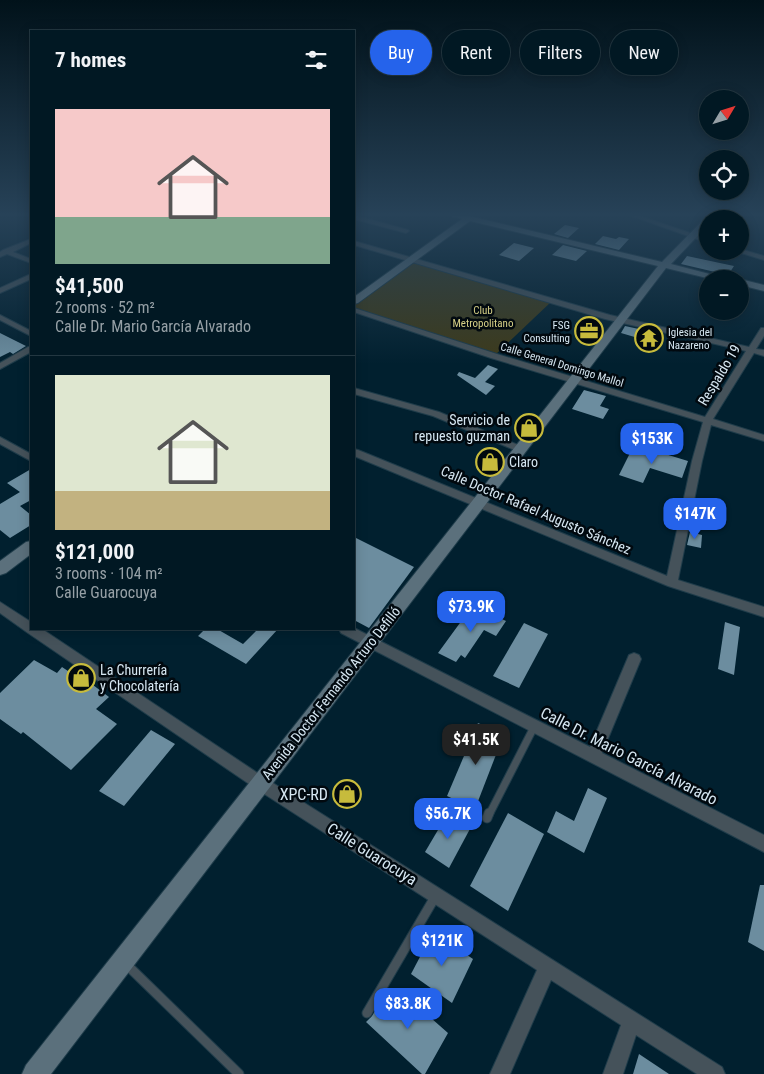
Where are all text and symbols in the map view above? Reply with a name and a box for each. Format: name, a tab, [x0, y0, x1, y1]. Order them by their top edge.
chip: Buy	[370, 30, 432, 75]
chip: Rent	[442, 30, 510, 75]
chip: Filters	[520, 30, 600, 75]
chip: New	[610, 30, 678, 75]
icon: filters	[302, 46, 330, 74]
text: 7 homes	[55, 48, 126, 72]
north arrow	[699, 90, 749, 140]
map controls	[699, 90, 749, 320]
icon: home	[148, 142, 238, 232]
button: locate	[699, 150, 749, 200]
button: +	[699, 210, 749, 260]
button: −	[699, 270, 749, 320]
text: $41,500	[55, 274, 124, 298]
text: 2 rooms · 52 m²	[55, 298, 155, 317]
park label: Club Metropolitano	[453, 304, 514, 330]
office icon: FSG Consulting	[574, 316, 604, 346]
text: Calle Dr. Mario García Alvarado	[55, 317, 251, 336]
place label: FSG Consulting	[524, 319, 570, 345]
temple icon: Iglesia del Nazareno	[634, 323, 664, 353]
place label: Iglesia del Nazareno	[668, 326, 712, 352]
street label: Calle General Domingo Mallol	[499, 340, 625, 390]
street label: Respaldo 19	[695, 342, 743, 408]
icon: home	[148, 407, 238, 497]
place label: Servicio de repuesto guzman	[415, 412, 510, 444]
shop icon: Servicio de repuesto guzman	[514, 413, 544, 443]
pin: $153K	[617, 422, 687, 465]
text: $153K	[631, 429, 673, 448]
shop icon: Claro	[475, 447, 505, 477]
place label: Claro	[509, 454, 538, 470]
street label: Calle Doctor Rafael Augusto Sánchez	[439, 463, 633, 557]
pin: $147K	[660, 498, 730, 540]
text: $147K	[674, 504, 716, 523]
text: $121,000	[55, 540, 134, 564]
text: 3 rooms · 104 m²	[55, 564, 163, 583]
text: Calle Guarocuya	[55, 583, 157, 602]
pin: $73.9K	[430, 590, 512, 633]
text: $73.9K	[448, 597, 494, 616]
street label: Avenida Doctor Fernando Arturo Defilló	[259, 603, 403, 783]
place label: La Churrería y Chocolatería	[100, 662, 179, 694]
shop icon: La Churrería y Chocolatería	[66, 663, 96, 693]
street label: Calle Dr. Mario García Alvarado	[537, 703, 721, 809]
pin: $41.5K	[435, 724, 517, 766]
text: $41.5K	[453, 730, 499, 749]
shop icon: XPC-RD	[332, 779, 362, 809]
place label: XPC-RD	[280, 785, 328, 804]
pin: $56.7K	[407, 798, 489, 840]
text: $56.7K	[425, 804, 471, 823]
street label: Calle Guarocuya	[324, 819, 420, 889]
pin: $121K	[407, 924, 477, 967]
text: $121K	[421, 931, 463, 950]
pin: $83.8K	[367, 988, 449, 1030]
text: $83.8K	[385, 994, 431, 1013]

